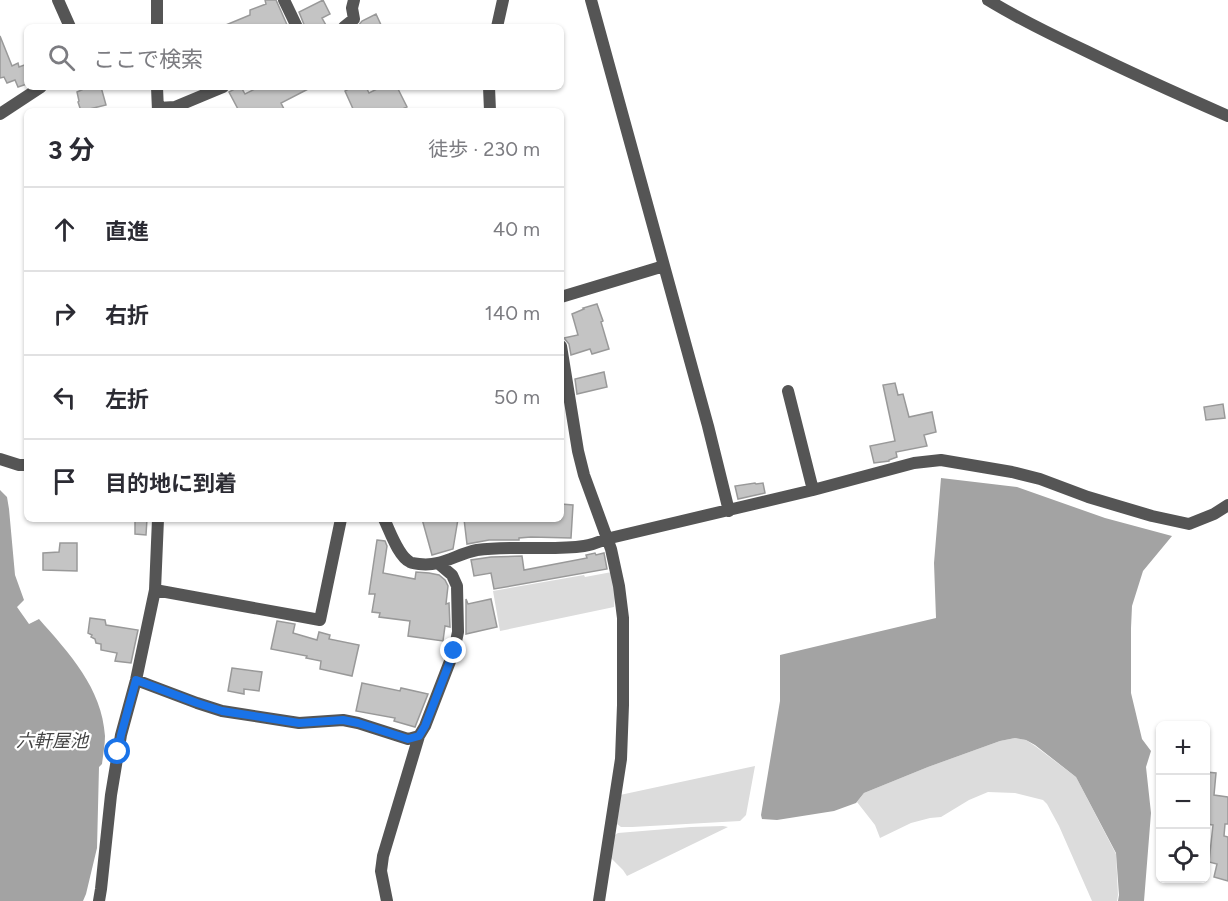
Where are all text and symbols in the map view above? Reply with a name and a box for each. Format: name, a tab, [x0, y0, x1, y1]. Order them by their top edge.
search box	[24, 24, 564, 90]
icon: search	[45, 41, 78, 74]
text: ここで検索	[93, 46, 203, 73]
text: 3 分	[48, 134, 95, 166]
text: 徒歩 · 230 m	[428, 137, 540, 161]
icon: ahead	[48, 213, 81, 246]
text: 40 m	[493, 217, 540, 241]
text: 直進	[105, 218, 149, 245]
icon: right	[48, 297, 81, 330]
text: 140 m	[485, 301, 540, 325]
text: 右折	[105, 302, 149, 329]
icon: left	[48, 381, 81, 414]
text: 50 m	[494, 385, 540, 409]
text: 左折	[105, 386, 149, 413]
icon: arrive	[48, 465, 81, 498]
text: 目的地に到着	[105, 470, 237, 497]
route end	[440, 637, 466, 663]
map controls	[1156, 721, 1210, 883]
button: +	[1156, 721, 1210, 775]
water label: 六軒屋池	[16, 730, 90, 752]
route start	[104, 738, 130, 764]
button: −	[1156, 775, 1210, 829]
button: locate	[1156, 829, 1210, 883]

